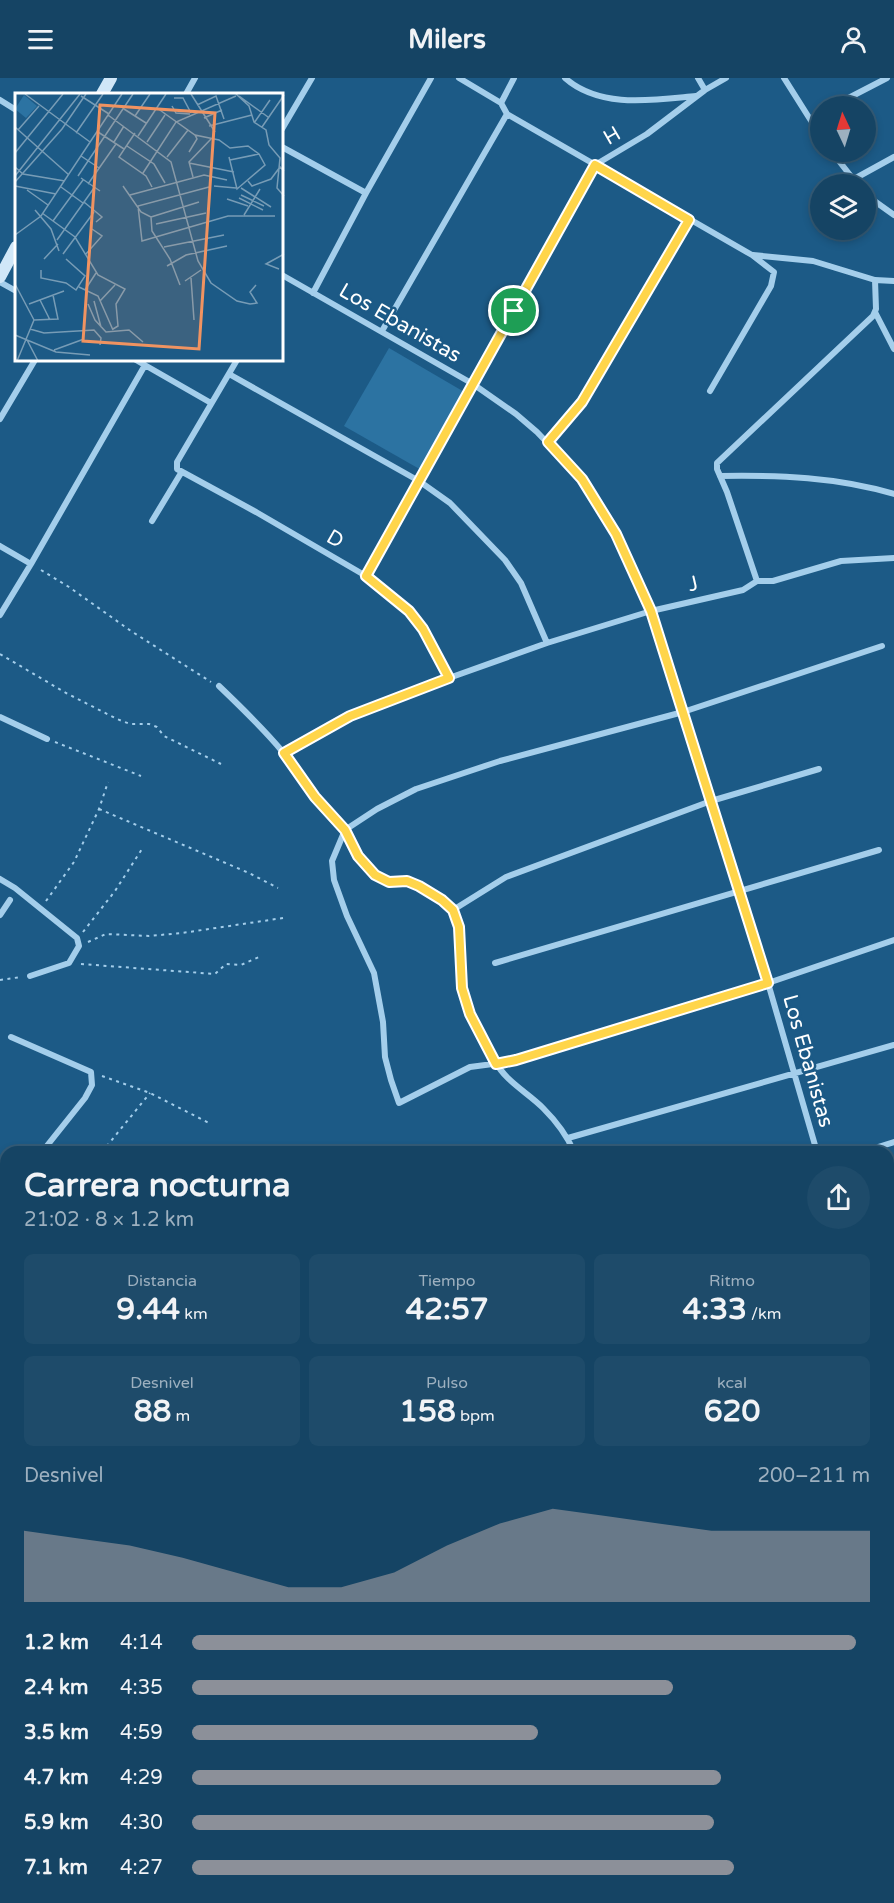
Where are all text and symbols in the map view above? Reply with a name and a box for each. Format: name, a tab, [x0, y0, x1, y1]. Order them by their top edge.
icon: menu	[24, 23, 57, 56]
text: Milers	[408, 23, 486, 56]
icon: person	[837, 23, 870, 56]
inset map	[15, 93, 284, 362]
north arrow	[810, 96, 876, 162]
map controls	[810, 96, 876, 240]
street label: H	[599, 121, 625, 151]
button: layers	[810, 174, 876, 240]
street label: Los Ebanistas	[335, 278, 465, 368]
pin	[488, 285, 539, 336]
icon: arrive	[497, 294, 530, 327]
street label: D	[322, 524, 348, 554]
street label: J	[685, 571, 701, 597]
street label: Los Ebanistas	[777, 992, 839, 1130]
text: Carrera nocturna	[24, 1166, 290, 1205]
button: share	[807, 1166, 870, 1229]
text: 21:02 · 8 × 1.2 km	[24, 1208, 194, 1232]
text: Distancia	[127, 1271, 197, 1291]
text: Tiempo	[418, 1271, 476, 1291]
text: Ritmo	[709, 1271, 755, 1291]
text: 9.44	[116, 1291, 180, 1328]
text: 42:57	[405, 1291, 489, 1328]
text: 4:33	[683, 1291, 747, 1328]
text: km	[180, 1304, 208, 1324]
text: /km	[747, 1304, 781, 1324]
text: Desnivel	[130, 1373, 194, 1393]
text: Pulso	[426, 1373, 468, 1393]
text: kcal	[717, 1373, 747, 1393]
text: 88	[134, 1393, 171, 1430]
text: 158	[399, 1393, 456, 1430]
text: 620	[704, 1393, 760, 1430]
text: m	[171, 1406, 190, 1426]
text: bpm	[456, 1406, 495, 1426]
text: Desnivel	[24, 1464, 103, 1488]
text: 200–211 m	[757, 1464, 870, 1488]
text: 1.2 km	[24, 1631, 89, 1655]
text: 4:14	[120, 1631, 163, 1655]
text: 2.4 km	[24, 1676, 88, 1700]
text: 4:35	[120, 1676, 163, 1700]
text: 3.5 km	[24, 1721, 89, 1745]
text: 4:59	[120, 1721, 163, 1745]
text: 4.7 km	[24, 1766, 89, 1790]
text: 4:29	[120, 1766, 163, 1790]
text: 5.9 km	[24, 1811, 89, 1835]
text: 4:30	[120, 1811, 163, 1835]
text: 7.1 km	[24, 1856, 88, 1880]
text: 4:27	[120, 1856, 163, 1880]

